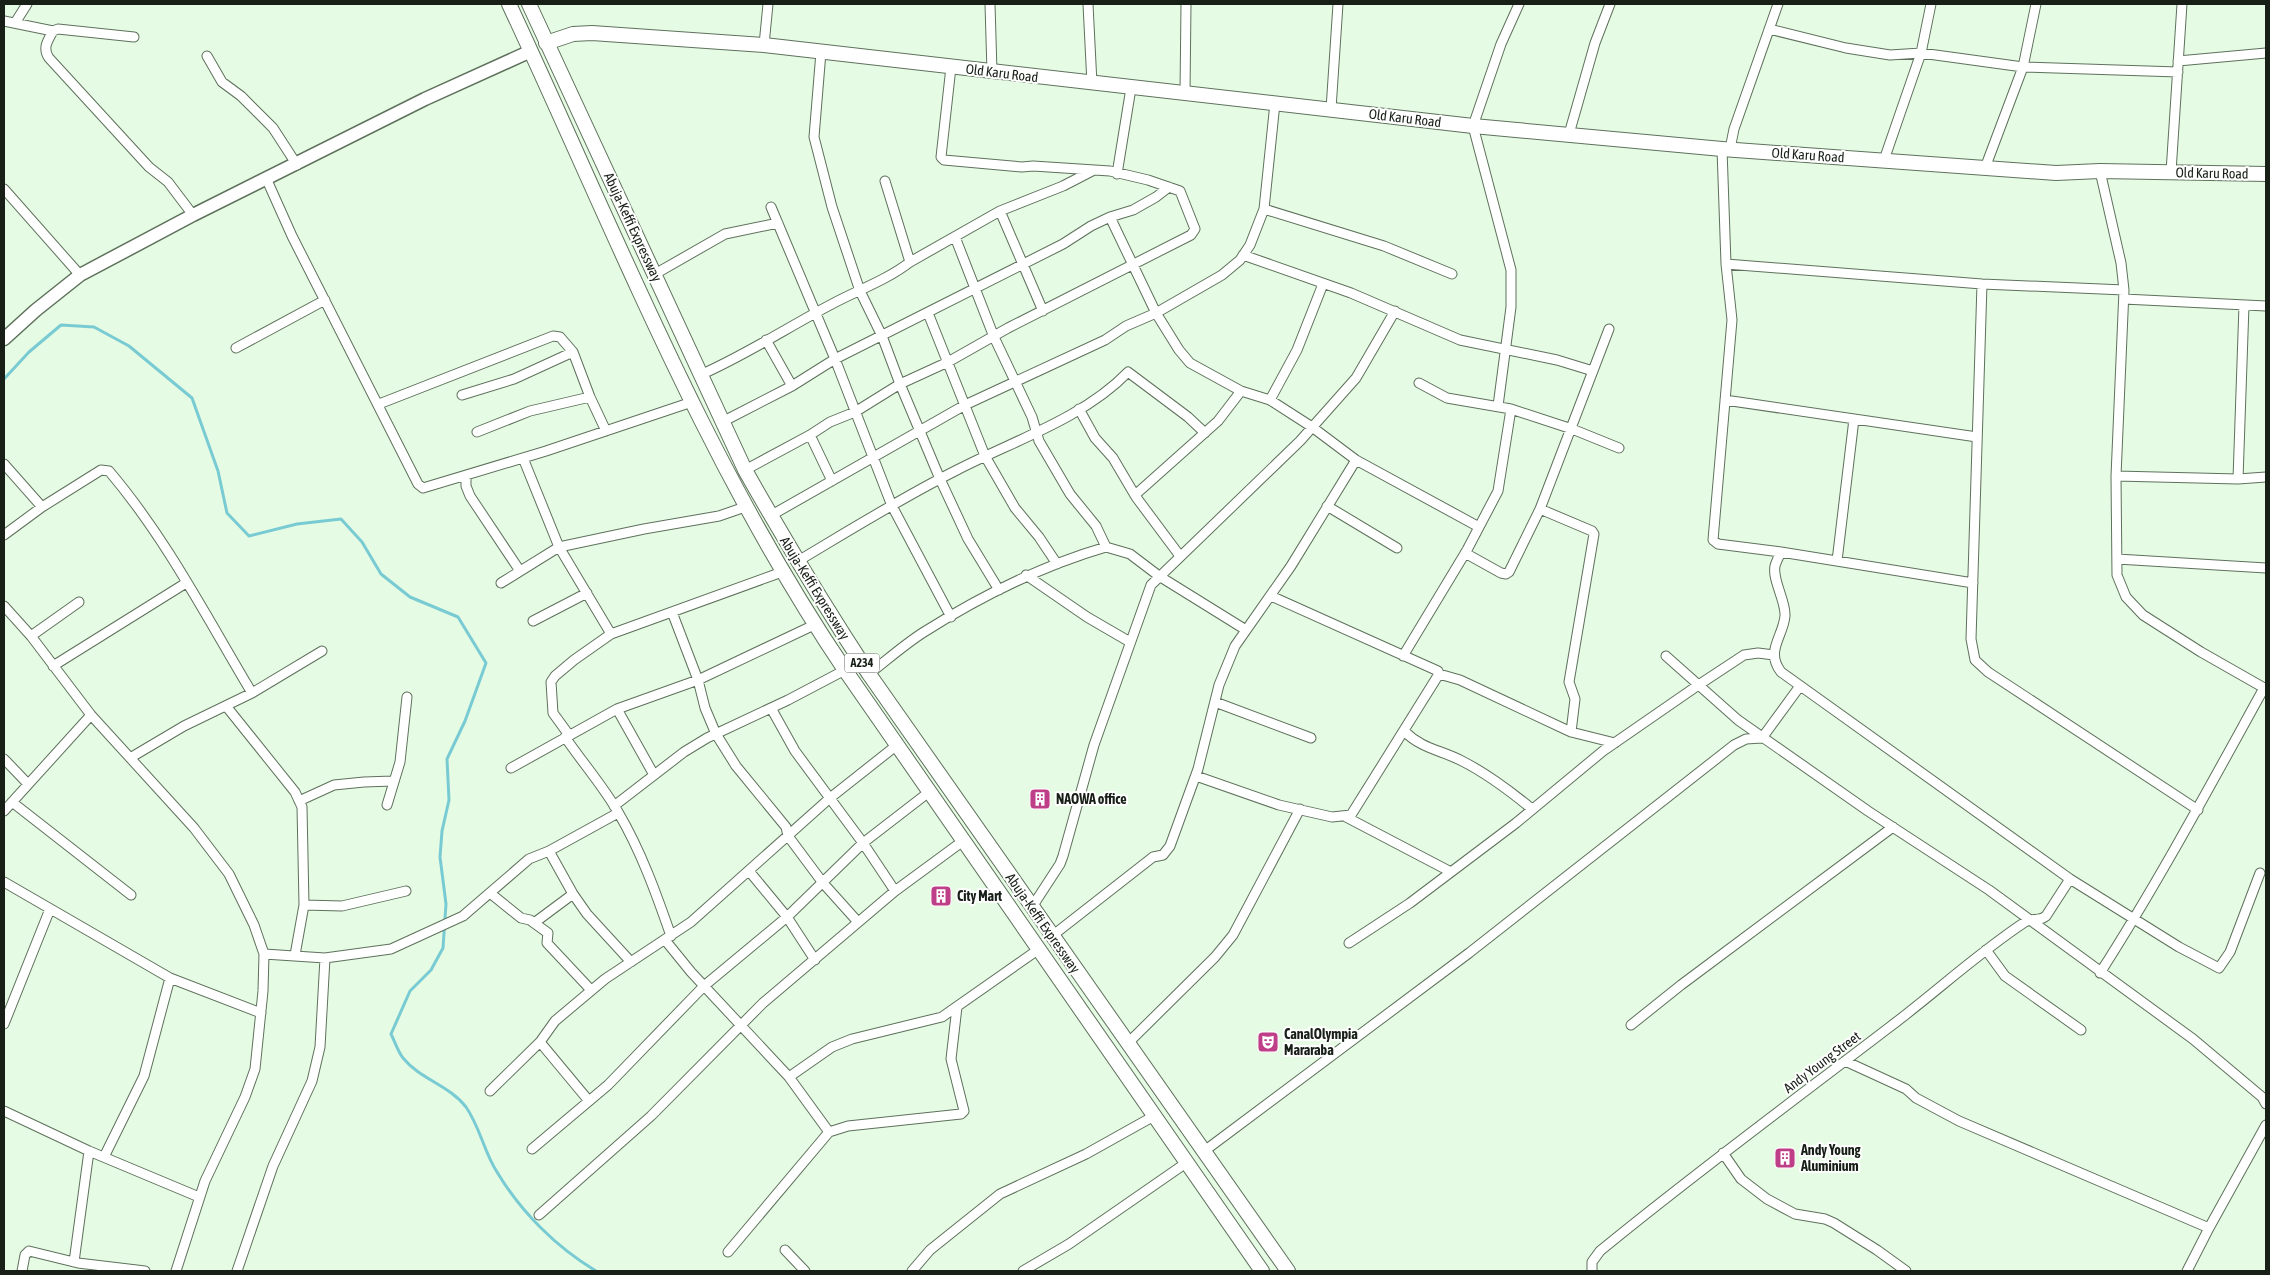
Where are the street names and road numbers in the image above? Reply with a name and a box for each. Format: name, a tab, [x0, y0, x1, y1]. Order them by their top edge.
street label: Old Karu Road	[965, 61, 1039, 85]
street label: Old Karu Road	[1368, 106, 1442, 130]
street label: Old Karu Road	[1771, 144, 1845, 166]
street label: Old Karu Road	[2175, 164, 2249, 182]
street label: Abuja-Keffi Expressway	[601, 170, 665, 284]
street label: Abuja-Keffi Expressway	[777, 534, 853, 643]
road number: A234	[844, 654, 880, 672]
street label: Abuja-Keffi Expressway	[1003, 870, 1084, 976]
street label: Andy Young Street	[1780, 1028, 1864, 1096]

